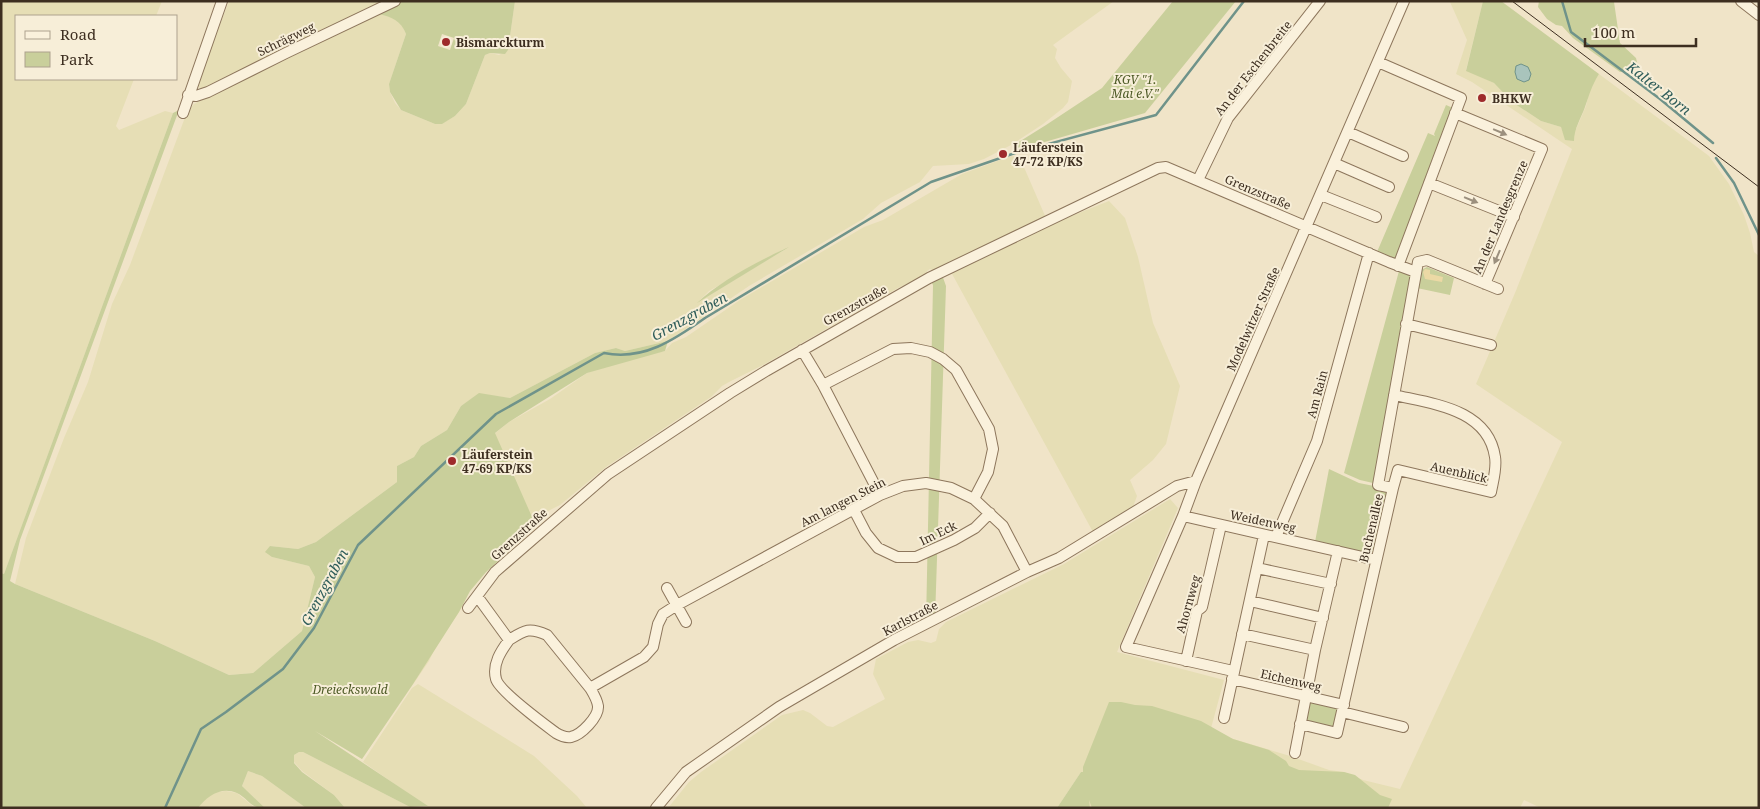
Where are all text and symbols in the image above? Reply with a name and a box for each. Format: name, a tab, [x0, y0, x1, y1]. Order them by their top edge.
legend	[15, 15, 178, 80]
scale bar	[1585, 15, 1696, 47]
street label: An der Eschenbreite	[1210, 17, 1296, 119]
street label: Schrägweg	[254, 18, 318, 60]
text: 100 m	[1592, 22, 1635, 42]
text: Road	[60, 24, 96, 44]
place label: Bismarckturm	[456, 34, 544, 51]
marker: Bismarckturm	[440, 36, 452, 48]
text: Park	[60, 49, 94, 69]
water label: Kalter Born	[1622, 56, 1695, 119]
park label: KGV "1. Mai e.V."	[1110, 71, 1160, 102]
place label: BHKW	[1492, 90, 1532, 107]
marker: BHKW	[1476, 92, 1488, 104]
one-way arrow	[1493, 128, 1507, 136]
place label: Läuferstein 47-72 KP/KS	[1013, 139, 1084, 170]
marker: Läuferstein 47-72 KP/KS	[997, 148, 1009, 160]
street label: An der Landesgrenze	[1468, 158, 1532, 276]
street label: Grenzstraße	[1222, 170, 1294, 214]
one-way arrow	[1464, 196, 1479, 204]
one-way arrow	[1492, 250, 1500, 264]
street label: Modelwitzer Straße	[1222, 264, 1284, 374]
street label: Grenzstraße	[820, 280, 890, 330]
water label: Grenzgraben	[648, 287, 731, 345]
street label: Am Rain	[1302, 368, 1332, 420]
place label: Läuferstein 47-69 KP/KS	[462, 446, 533, 477]
marker: Läuferstein 47-69 KP/KS	[446, 455, 458, 467]
street label: Auenblick	[1429, 457, 1490, 487]
street label: Am langen Stein	[797, 473, 889, 531]
street label: Buchenallee	[1355, 492, 1387, 564]
street label: Grenzstraße	[487, 504, 551, 564]
street label: Weidenweg	[1229, 506, 1298, 536]
street label: Im Eck	[917, 516, 960, 549]
water label: Grenzgraben	[296, 545, 352, 629]
street label: Ahornweg	[1172, 572, 1205, 635]
street label: Karlstraße	[879, 596, 941, 640]
street label: Eichenweg	[1259, 665, 1324, 695]
park label: Dreieckswald	[311, 681, 388, 698]

